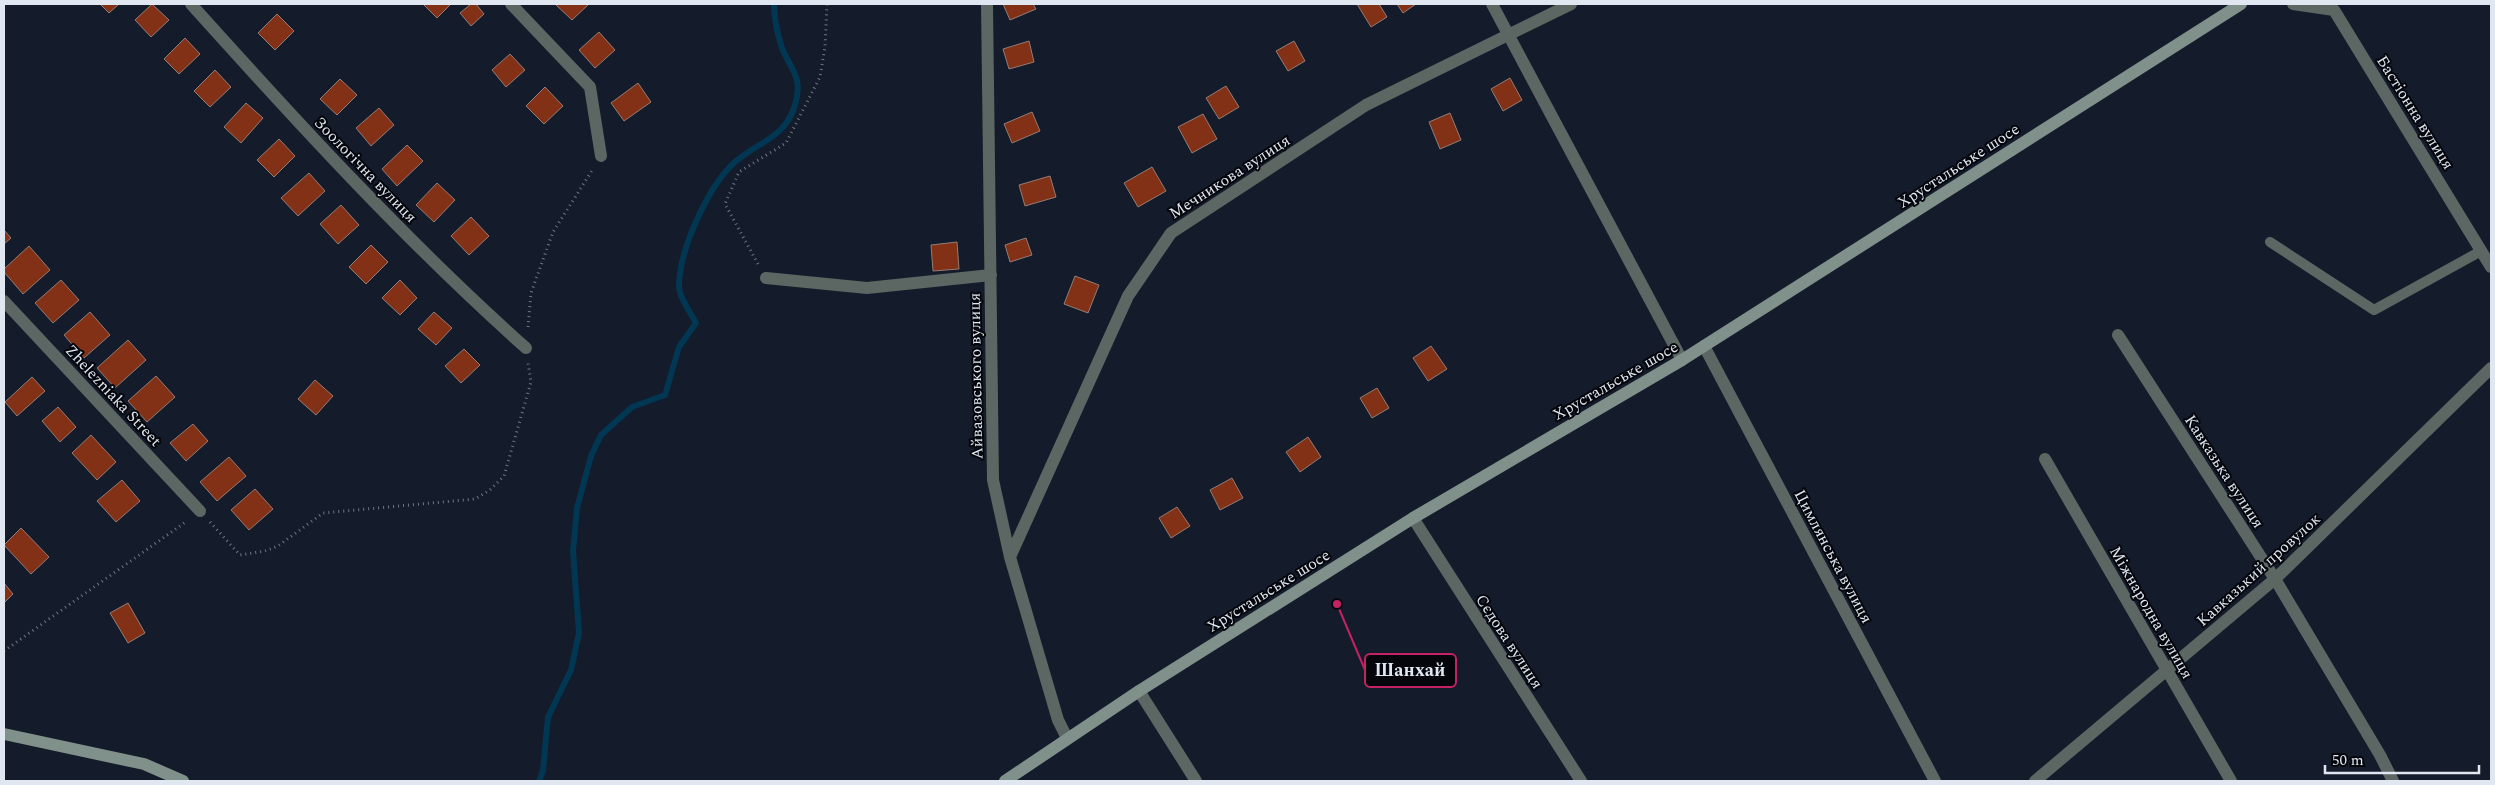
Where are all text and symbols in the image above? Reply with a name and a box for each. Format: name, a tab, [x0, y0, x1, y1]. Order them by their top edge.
street label: Бастіонна вулиця	[2370, 51, 2460, 174]
street label: Зоологічна вулиця	[308, 111, 422, 228]
street label: Хрустальське шосе	[1893, 117, 2024, 214]
street label: Мечникова вулиця	[1164, 129, 1295, 225]
street label: Айвазовського вулиця	[963, 293, 989, 459]
street label: Хрустальське шосе	[1548, 335, 1683, 427]
street label: Zhelezniaka Street	[59, 339, 167, 452]
street label: Кавказька вулиця	[2178, 410, 2270, 533]
street label: Цимлянська вулиця	[1788, 485, 1879, 628]
street label: Кавказький провулок	[2191, 507, 2326, 632]
street label: Міжнародна вулиця	[2103, 542, 2199, 683]
street label: Хрустальське шосе	[1202, 543, 1335, 638]
street label: Сєдова вулиця	[1469, 589, 1549, 694]
callout: Шанхай	[1365, 654, 1456, 687]
text: Шанхай	[1375, 657, 1445, 684]
scale bar	[2325, 742, 2479, 774]
text: 50 m	[2332, 749, 2364, 772]

